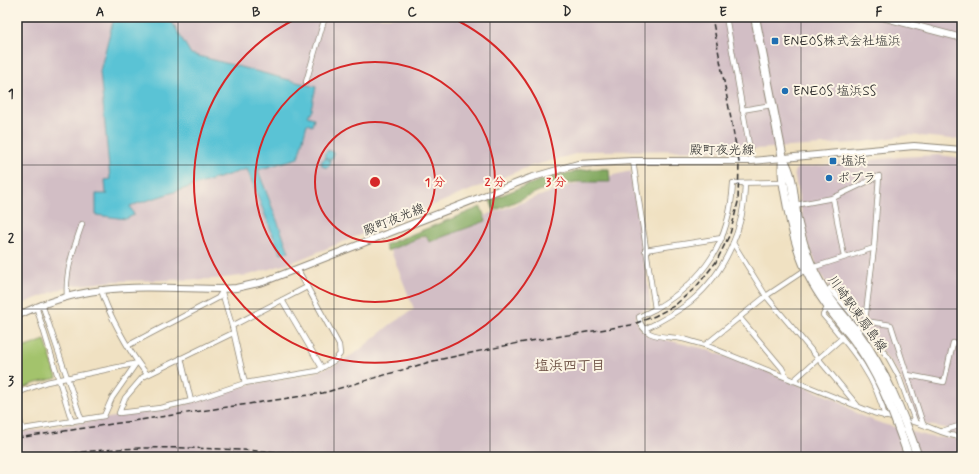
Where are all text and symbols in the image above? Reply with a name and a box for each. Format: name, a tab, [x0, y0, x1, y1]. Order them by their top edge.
text: A	[96, 4, 104, 21]
text: B	[252, 4, 261, 21]
text: C	[407, 4, 417, 21]
text: D	[563, 4, 572, 21]
text: E	[719, 4, 727, 21]
text: F	[876, 4, 883, 21]
place label: ENEOS株式会社塩浜	[783, 33, 901, 50]
marker: ENEOS株式会社塩浜	[770, 36, 780, 46]
place label: ENEOS 塩浜SS	[793, 83, 877, 100]
text: 1	[8, 86, 14, 103]
marker: ENEOS 塩浜SS	[780, 86, 790, 96]
street label: 殿町夜光線	[689, 142, 755, 159]
place label: 塩浜	[841, 153, 867, 170]
marker: 塩浜	[828, 156, 838, 166]
place label: ポプラ	[837, 170, 876, 187]
marker: ポプラ	[824, 173, 834, 183]
centre of rings	[368, 175, 382, 189]
text: 1 分	[425, 175, 445, 191]
text: 2 分	[484, 175, 506, 191]
text: 3 分	[546, 175, 566, 191]
street label: 殿町夜光線	[361, 200, 428, 240]
text: 2	[8, 230, 15, 247]
street label: 川崎駅東扇島線	[823, 272, 891, 357]
district label: 塩浜四丁目	[535, 357, 605, 375]
text: 3	[8, 373, 14, 390]

